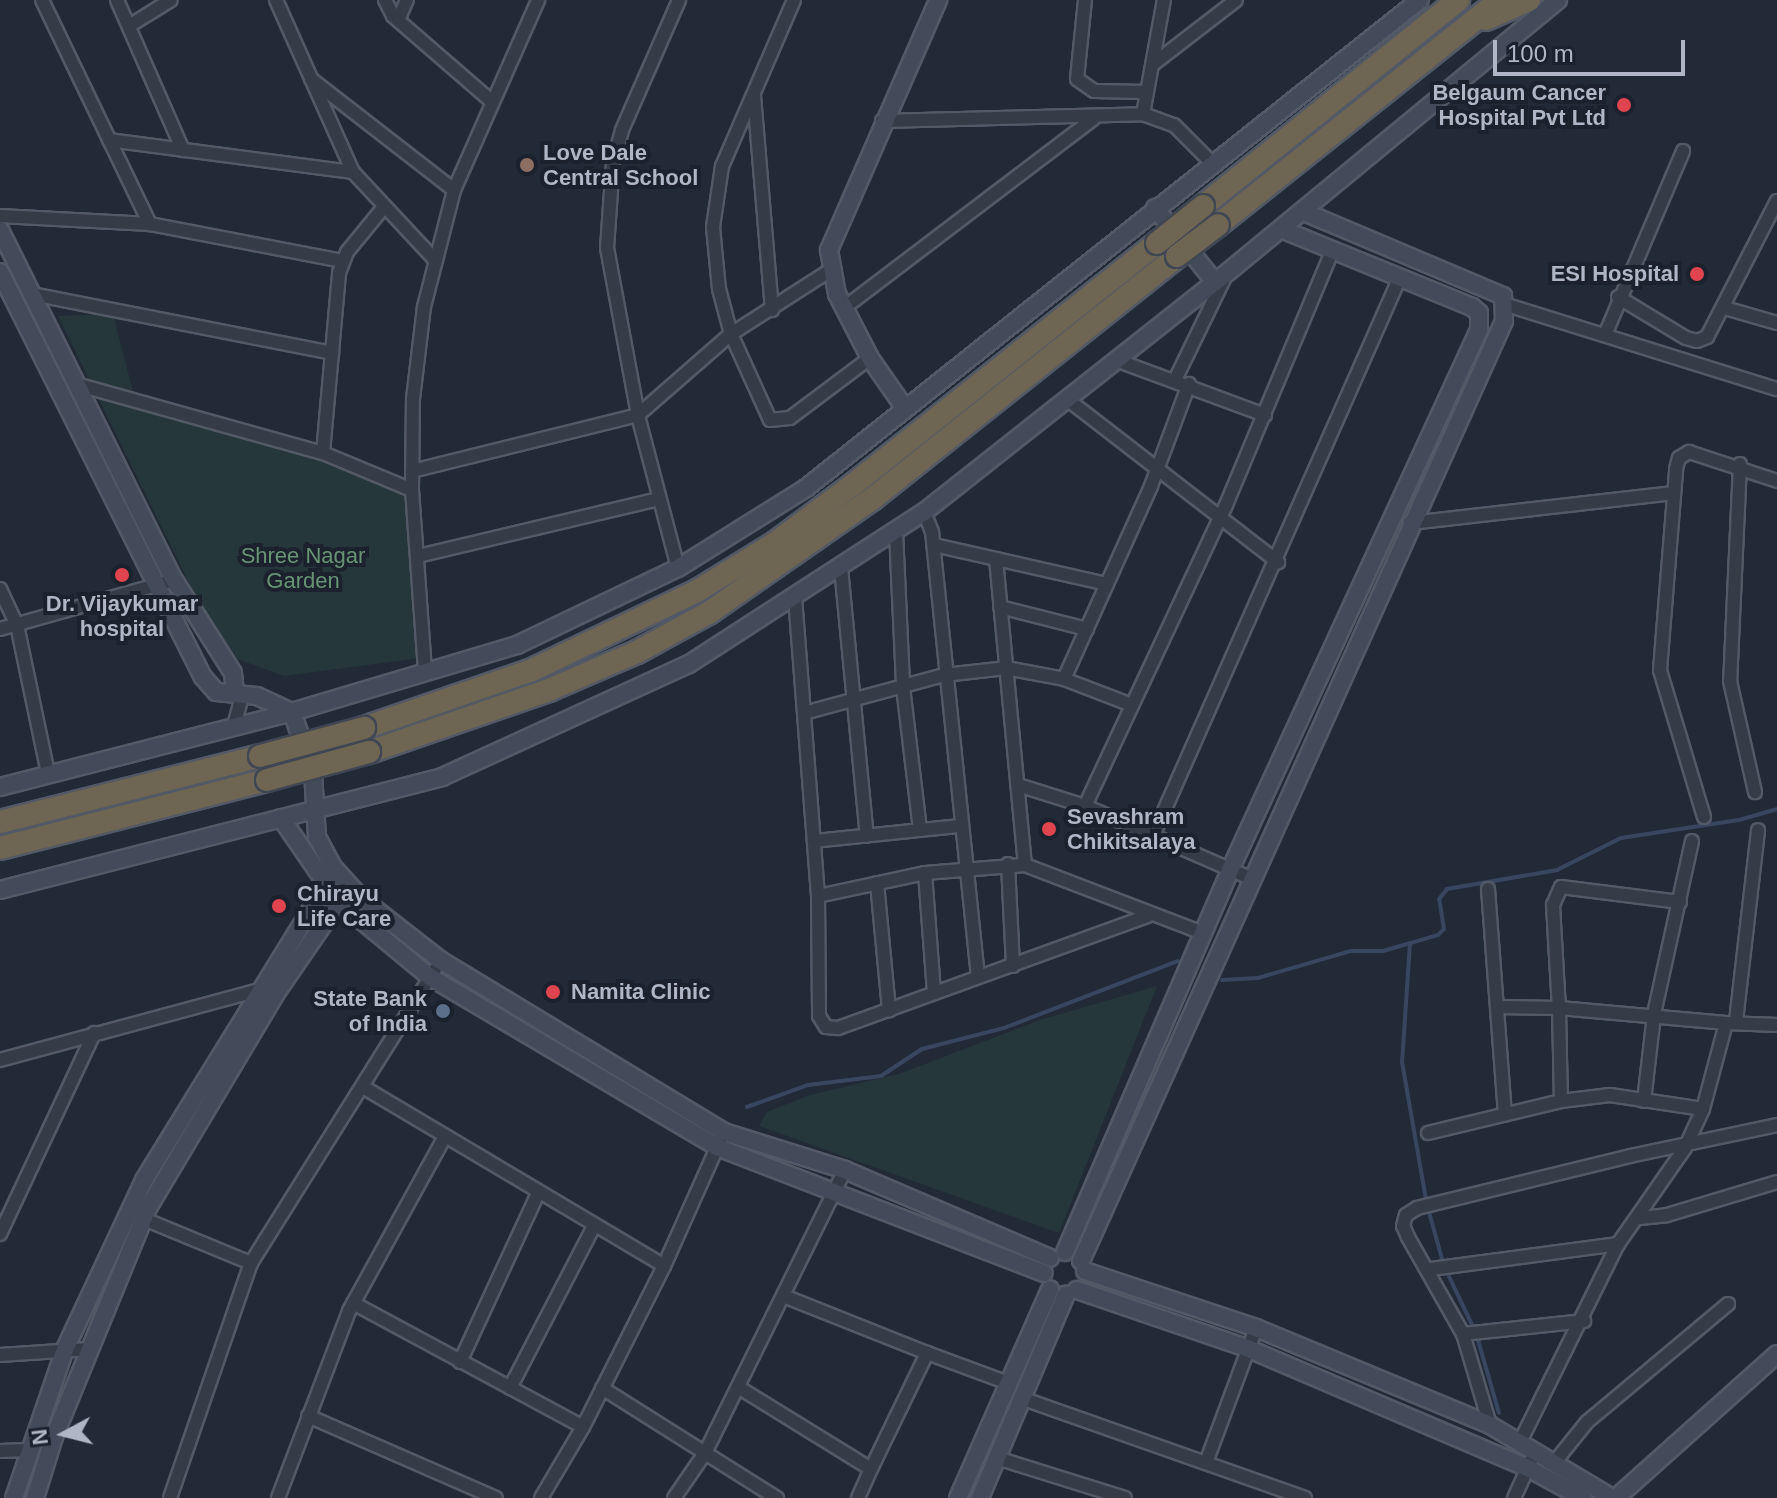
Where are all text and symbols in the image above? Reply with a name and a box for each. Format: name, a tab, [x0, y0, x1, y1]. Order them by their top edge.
scale bar	[1497, 24, 1689, 74]
text: 100 m	[1507, 40, 1574, 67]
place label: Belgaum Cancer Hospital Pvt Ltd	[1432, 79, 1606, 130]
marker: Belgaum Cancer Hospital Pvt Ltd	[1613, 94, 1635, 116]
place label: Love Dale Central School	[543, 139, 698, 190]
marker: Love Dale Central School	[518, 156, 536, 174]
place label: ESI Hospital	[1551, 261, 1679, 287]
marker: ESI Hospital	[1686, 263, 1708, 285]
park label: Shree Nagar Garden	[241, 542, 365, 594]
marker: Dr. Vijaykumar hospital	[111, 564, 133, 586]
place label: Dr. Vijaykumar hospital	[46, 590, 198, 642]
place label: Sevashram Chikitsalaya	[1067, 803, 1195, 854]
marker: Sevashram Chikitsalaya	[1038, 818, 1060, 840]
place label: Chirayu Life Care	[297, 880, 391, 932]
marker: Chirayu Life Care	[268, 895, 290, 917]
place label: Namita Clinic	[571, 979, 710, 1005]
marker: Namita Clinic	[542, 981, 564, 1003]
place label: State Bank of India	[313, 985, 427, 1036]
marker: State Bank of India	[434, 1002, 452, 1020]
north arrow	[24, 1394, 104, 1474]
text: N	[26, 1428, 53, 1446]

